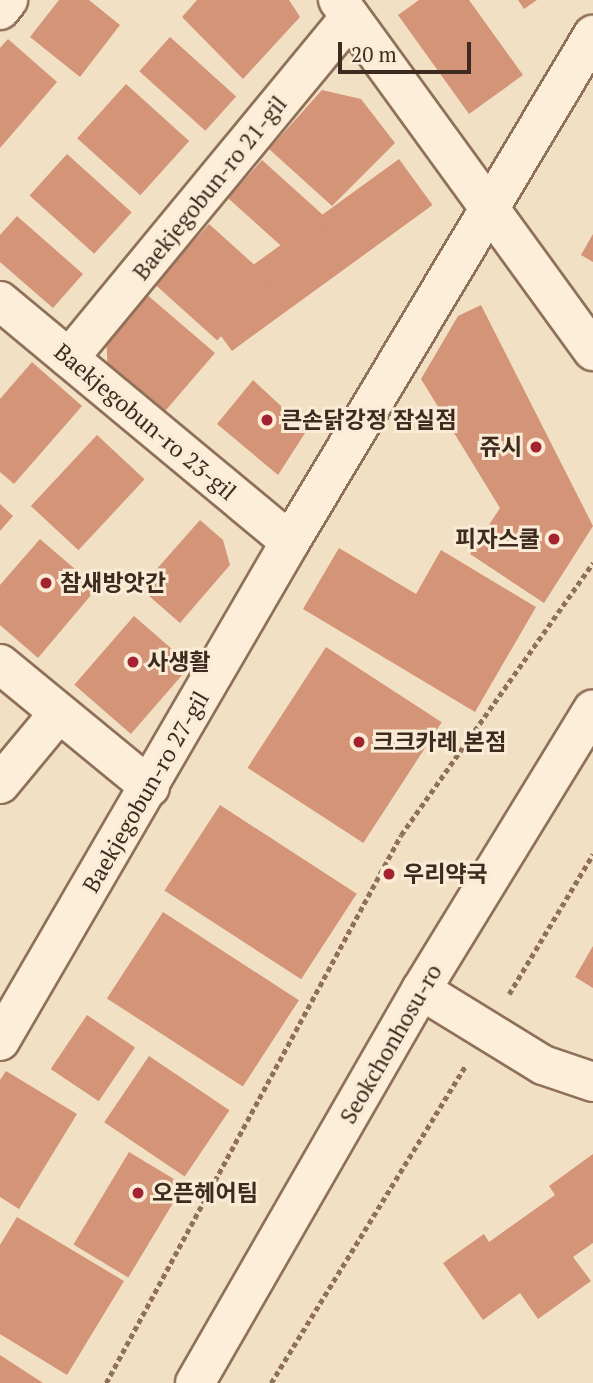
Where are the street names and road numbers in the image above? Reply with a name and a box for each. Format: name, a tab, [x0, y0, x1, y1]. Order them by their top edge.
street label: Baekjegobun-ro 21-gil	[127, 90, 293, 286]
street label: Baekjegobun-ro 23-gil	[49, 338, 241, 506]
street label: Baekjegobun-ro 27-gil	[77, 687, 215, 897]
street label: Seokchonhosu-ro	[334, 959, 448, 1129]

